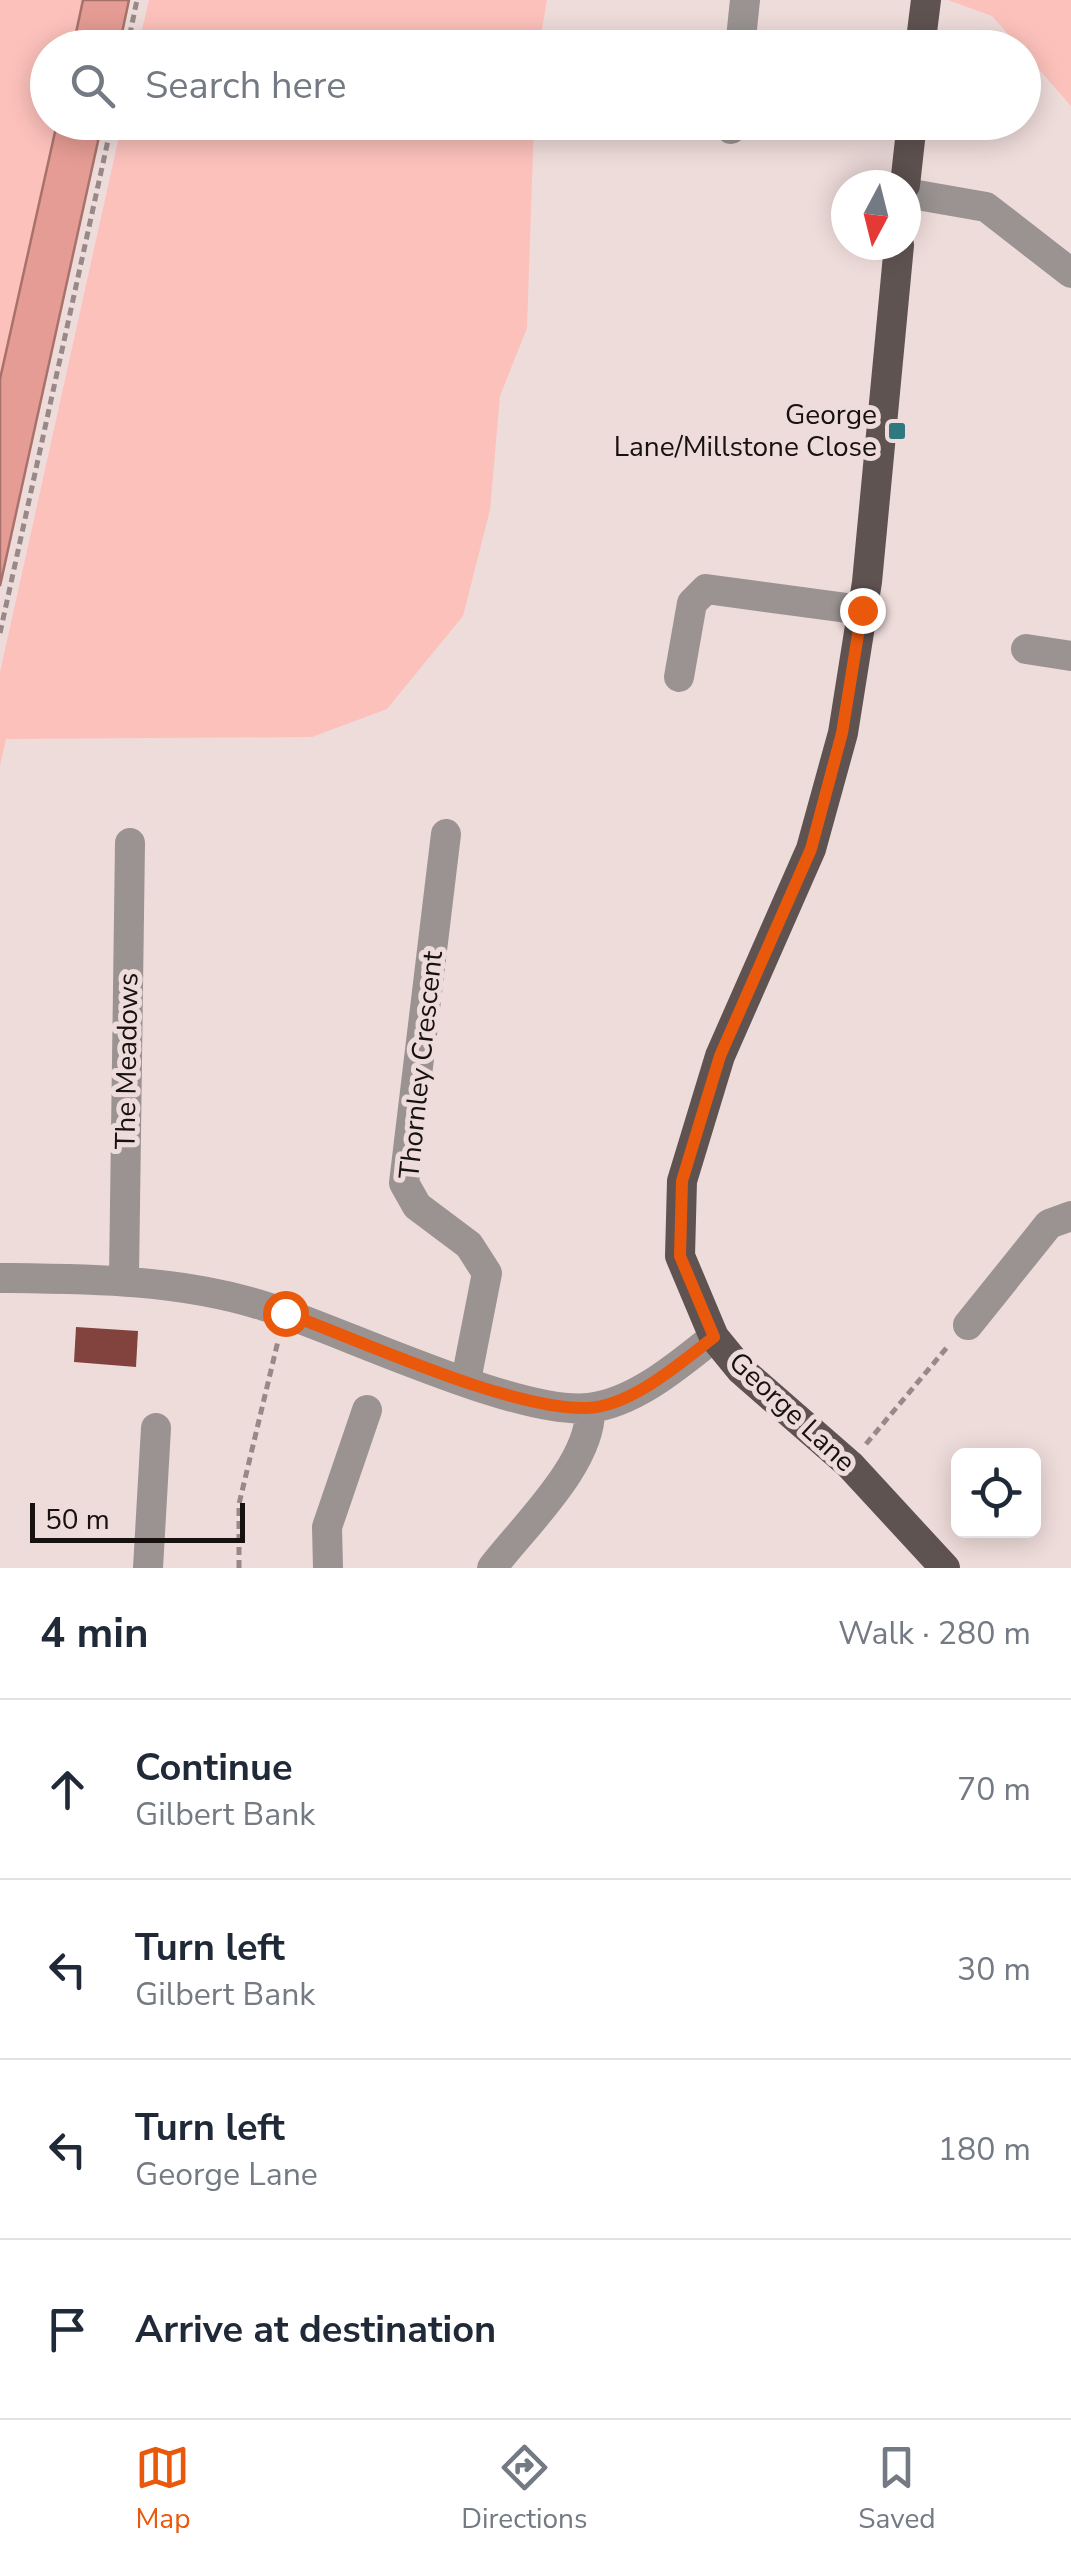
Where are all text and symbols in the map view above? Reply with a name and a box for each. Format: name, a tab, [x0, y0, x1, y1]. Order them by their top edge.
search box	[30, 30, 1041, 140]
icon: search	[65, 58, 120, 113]
text: Search here	[145, 60, 346, 111]
north arrow	[831, 170, 921, 260]
place label: George Lane/Millstone Close	[614, 396, 877, 466]
marker: George Lane/Millstone Close	[886, 420, 908, 442]
route end	[840, 588, 886, 634]
street label: Thornley Crescent	[390, 949, 452, 1181]
street label: The Meadows	[106, 972, 148, 1150]
route start	[263, 1291, 309, 1337]
street label: George Lane	[721, 1344, 863, 1480]
map controls	[951, 1448, 1041, 1538]
button: locate	[951, 1448, 1041, 1538]
scale bar	[30, 1498, 245, 1542]
text: 50 m	[45, 1501, 110, 1539]
text: 4 min	[40, 1605, 149, 1662]
text: Walk · 280 m	[838, 1612, 1031, 1655]
text: Continue	[135, 1742, 293, 1793]
icon: ahead	[40, 1762, 95, 1817]
text: 70 m	[957, 1768, 1031, 1811]
text: Gilbert Bank	[135, 1793, 315, 1836]
text: Turn left	[135, 1922, 285, 1973]
icon: left	[40, 1942, 95, 1997]
text: 30 m	[957, 1948, 1031, 1991]
text: Gilbert Bank	[135, 1973, 315, 2016]
text: Turn left	[135, 2102, 285, 2153]
icon: left	[40, 2122, 95, 2177]
text: 180 m	[938, 2128, 1031, 2171]
text: George Lane	[135, 2153, 318, 2196]
icon: arrive	[40, 2302, 95, 2357]
text: Arrive at destination	[135, 2304, 496, 2355]
tab: Map	[135, 2440, 190, 2538]
tab: Directions	[461, 2440, 587, 2538]
tab: Saved	[858, 2440, 936, 2538]

